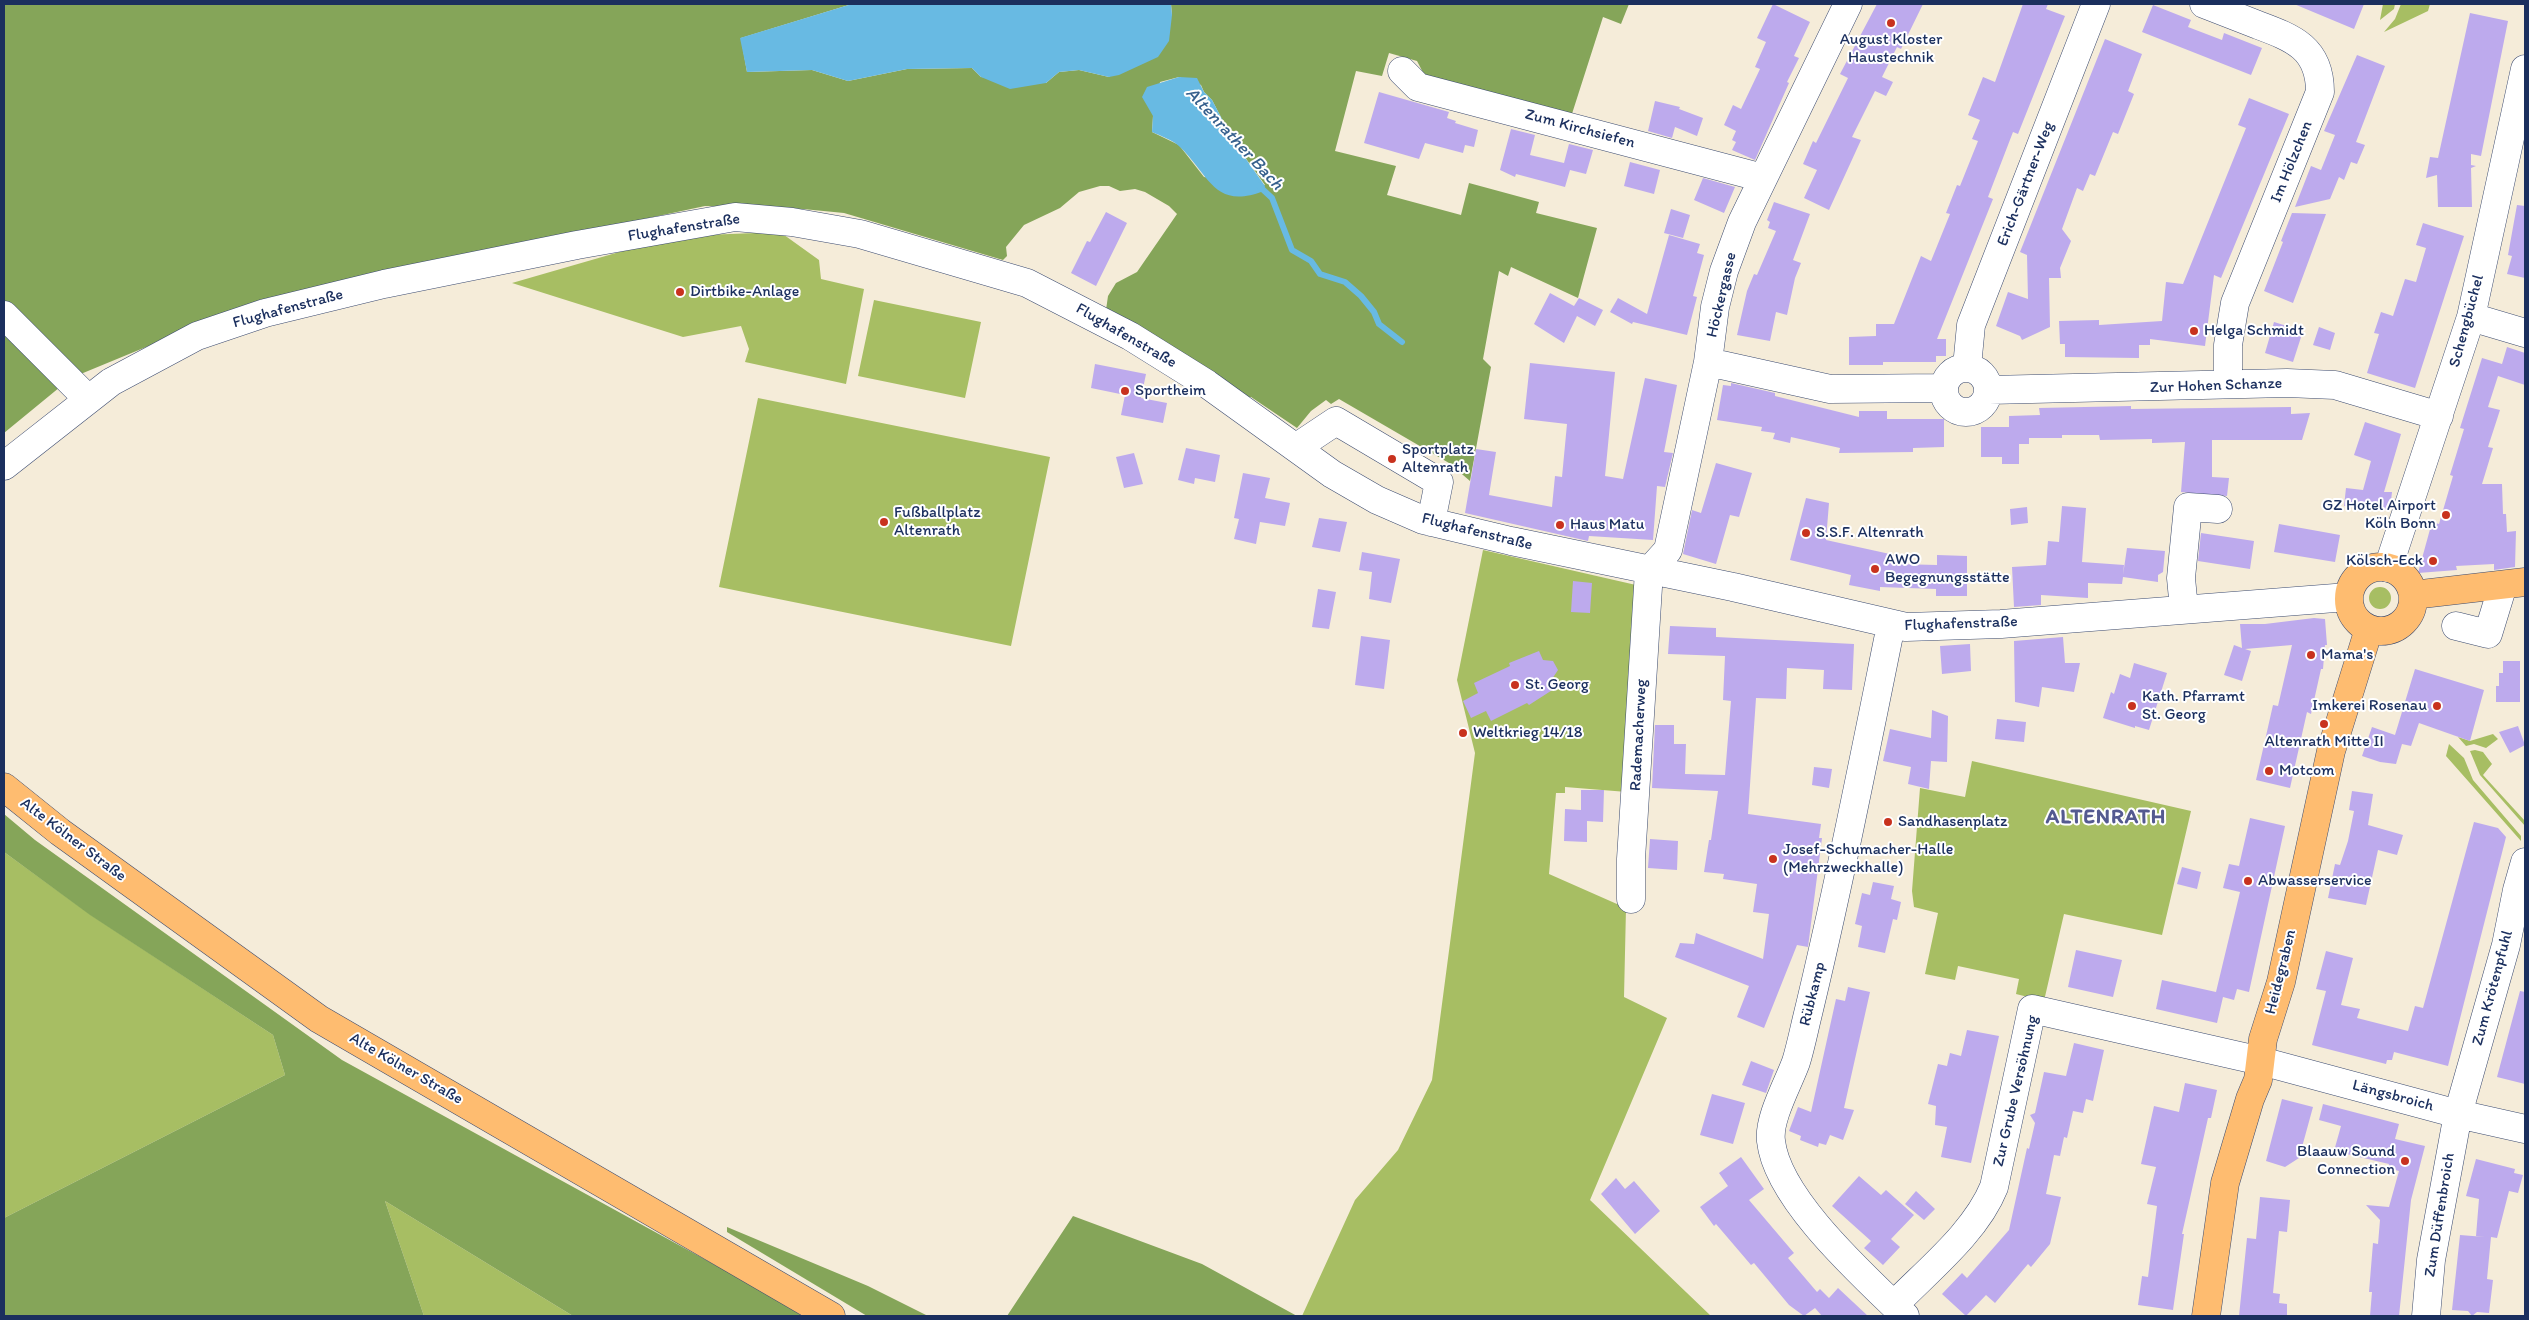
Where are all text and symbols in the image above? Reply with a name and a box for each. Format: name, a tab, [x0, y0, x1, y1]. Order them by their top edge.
marker: August Kloster Haustechnik	[1885, 17, 1897, 29]
place label: August Kloster Haustechnik	[1840, 30, 1942, 68]
water label: Altenrather Bach	[1181, 83, 1287, 195]
street label: Zum Kirchsiefen	[1523, 105, 1637, 153]
street label: Im Hölzchen	[2267, 118, 2317, 206]
street label: Erich-Gärtner-Weg	[1993, 119, 2059, 249]
street label: Flughafenstraße	[627, 210, 741, 246]
street label: Höckergasse	[1703, 250, 1741, 340]
street label: Schengbüchel	[2445, 273, 2489, 369]
place label: Dirtbike-Anlage	[690, 282, 799, 302]
street label: Flughafenstraße	[231, 285, 345, 333]
marker: Dirtbike-Anlage	[674, 286, 686, 298]
street label: Flughafenstraße	[1072, 299, 1180, 373]
place label: Helga Schmidt	[2204, 321, 2304, 341]
marker: Helga Schmidt	[2188, 325, 2200, 337]
street label: Zur Hohen Schanze	[2149, 374, 2283, 398]
place label: Sportheim	[1135, 381, 1206, 401]
marker: Sportheim	[1119, 385, 1131, 397]
place label: Sportplatz Altenrath	[1402, 440, 1474, 478]
marker: Sportplatz Altenrath	[1386, 453, 1398, 465]
place label: GZ Hotel Airport Köln Bonn	[2322, 496, 2436, 534]
place label: Fußballplatz Altenrath	[894, 503, 981, 541]
street label: Flughafenstraße	[1420, 509, 1534, 555]
marker: GZ Hotel Airport Köln Bonn	[2440, 509, 2452, 521]
place label: Haus Matu	[1570, 515, 1644, 535]
marker: Fußballplatz Altenrath	[878, 516, 890, 528]
marker: Haus Matu	[1554, 519, 1566, 531]
place label: S.S.F. Altenrath	[1816, 523, 1924, 543]
marker: S.S.F. Altenrath	[1800, 527, 1812, 539]
place label: AWO Begegnungsstätte	[1885, 550, 2010, 588]
place label: Kölsch-Eck	[2346, 551, 2423, 571]
marker: Kölsch-Eck	[2427, 555, 2439, 567]
marker: AWO Begegnungsstätte	[1869, 563, 1881, 575]
street label: Flughafenstraße	[1904, 612, 2018, 636]
place label: Mama's	[2321, 645, 2373, 665]
marker: Mama's	[2305, 649, 2317, 661]
place label: St. Georg	[1525, 675, 1589, 695]
marker: St. Georg	[1509, 679, 1521, 691]
street label: Rademacherweg	[1626, 679, 1652, 791]
place label: Kath. Pfarramt St. Georg	[2142, 687, 2245, 725]
place label: Imkerei Rosenau	[2312, 696, 2427, 716]
marker: Kath. Pfarramt St. Georg	[2126, 700, 2138, 712]
marker: Imkerei Rosenau	[2431, 700, 2443, 712]
marker: Altenrath Mitte II	[2318, 718, 2330, 730]
place label: Weltkrieg 14/18	[1473, 723, 1582, 743]
marker: Weltkrieg 14/18	[1457, 727, 1469, 739]
place label: Altenrath Mitte II	[2264, 732, 2384, 752]
place label: Motcom	[2279, 761, 2335, 781]
marker: Motcom	[2263, 765, 2275, 777]
street label: Alte Kölner Straße	[16, 794, 130, 886]
district label: ALTENRATH	[2043, 805, 2169, 831]
place label: Sandhasenplatz	[1898, 812, 2007, 832]
marker: Sandhasenplatz	[1882, 816, 1894, 828]
place label: Josef-Schumacher-Halle (Mehrzweckhalle)	[1783, 840, 1953, 878]
marker: Josef-Schumacher-Halle (Mehrzweckhalle)	[1767, 853, 1779, 865]
place label: Abwasserservice	[2258, 871, 2372, 891]
marker: Abwasserservice	[2242, 875, 2254, 887]
street label: Heidegraben	[2261, 928, 2301, 1016]
street label: Zum Krötenpfuhl	[2468, 928, 2518, 1048]
street label: Rübkamp	[1796, 960, 1830, 1028]
street label: Zur Grube Versöhnung	[1989, 1013, 2043, 1169]
street label: Alte Kölner Straße	[346, 1029, 466, 1109]
street label: Längsbroich	[2350, 1076, 2436, 1116]
place label: Blaauw Sound Connection	[2297, 1142, 2395, 1180]
street label: Zum Düffenbroich	[2421, 1152, 2459, 1278]
marker: Blaauw Sound Connection	[2399, 1155, 2411, 1167]

